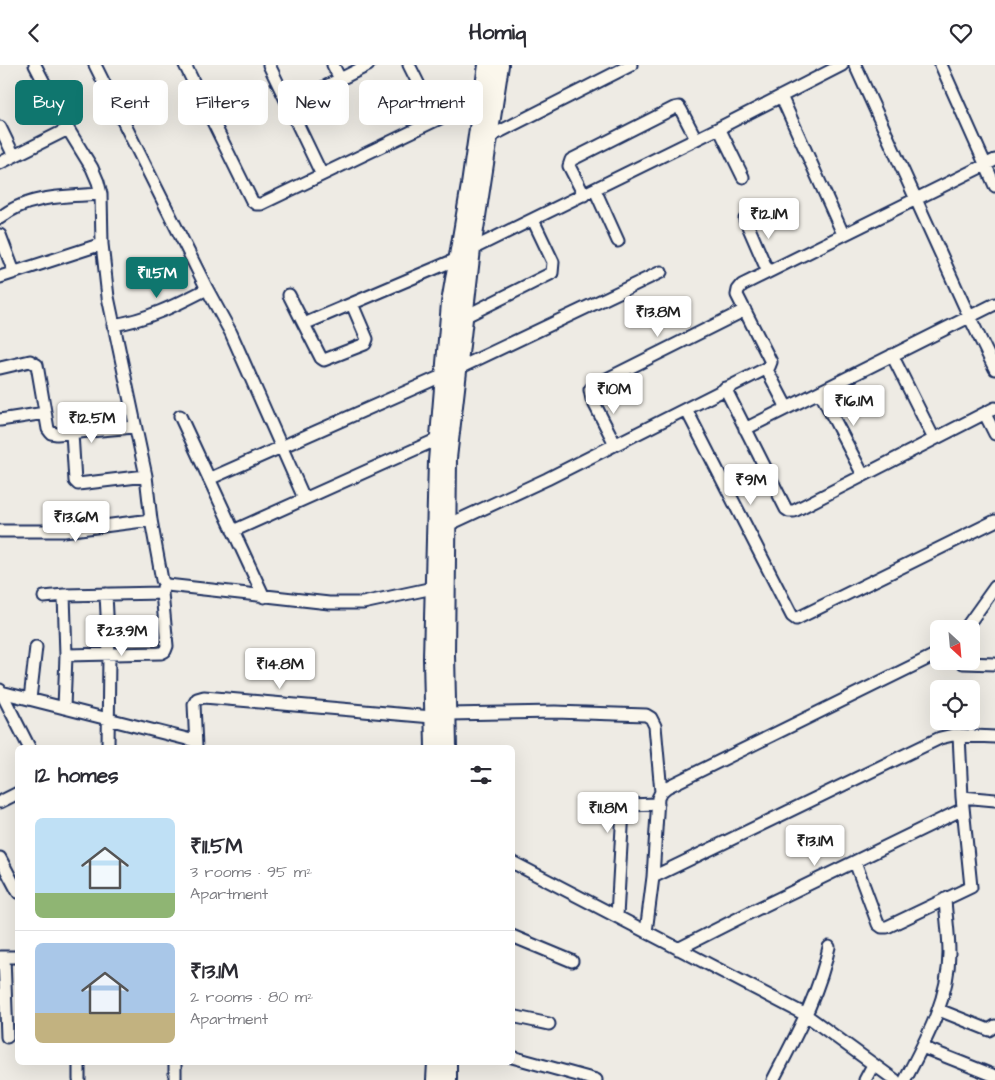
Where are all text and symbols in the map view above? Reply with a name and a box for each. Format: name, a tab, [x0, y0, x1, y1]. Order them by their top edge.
text: Homiq	[469, 17, 526, 48]
icon: back	[20, 19, 48, 47]
icon: heart	[947, 19, 975, 47]
chip: Buy	[15, 80, 83, 125]
chip: Rent	[93, 80, 168, 125]
chip: Filters	[178, 80, 268, 125]
chip: New	[278, 80, 349, 125]
chip: Apartment	[359, 80, 483, 125]
pin: ₹12.1M	[728, 197, 810, 240]
text: ₹12.1M	[750, 203, 788, 225]
pin: ₹11.5M	[116, 257, 198, 299]
text: ₹11.5M	[137, 262, 177, 284]
pin: ₹13.8M	[617, 295, 699, 338]
text: ₹13.8M	[635, 301, 681, 323]
pin: ₹10M	[584, 373, 644, 415]
text: ₹10M	[597, 378, 631, 400]
pin: ₹16.1M	[813, 385, 895, 427]
text: ₹16.1M	[835, 390, 873, 412]
pin: ₹12.5M	[51, 401, 133, 444]
text: ₹12.5M	[68, 407, 116, 429]
pin: ₹9M	[727, 463, 775, 506]
text: ₹9M	[735, 469, 767, 491]
pin: ₹13.6M	[35, 501, 117, 543]
text: ₹13.6M	[54, 506, 98, 528]
pin: ₹23.9M	[81, 615, 163, 657]
text: ₹23.9M	[96, 620, 148, 642]
north arrow	[930, 620, 980, 670]
map controls	[930, 620, 980, 730]
pin: ₹14.8M	[239, 647, 321, 690]
text: ₹14.8M	[256, 653, 304, 675]
button: locate	[930, 680, 980, 730]
text: 12 homes	[35, 761, 119, 790]
icon: filters	[467, 761, 495, 789]
pin: ₹11.8M	[567, 791, 649, 834]
text: ₹11.8M	[588, 797, 628, 819]
pin: ₹13.1M	[774, 825, 856, 867]
text: ₹13.1M	[797, 830, 833, 852]
text: ₹11.5M	[190, 832, 243, 861]
icon: home	[75, 838, 135, 898]
text: 3 rooms · 95 m²	[190, 861, 312, 883]
text: Apartment	[190, 883, 268, 905]
text: ₹13.1M	[190, 957, 238, 986]
icon: home	[75, 963, 135, 1023]
text: 2 rooms · 80 m²	[190, 986, 313, 1008]
text: Apartment	[190, 1008, 268, 1030]

